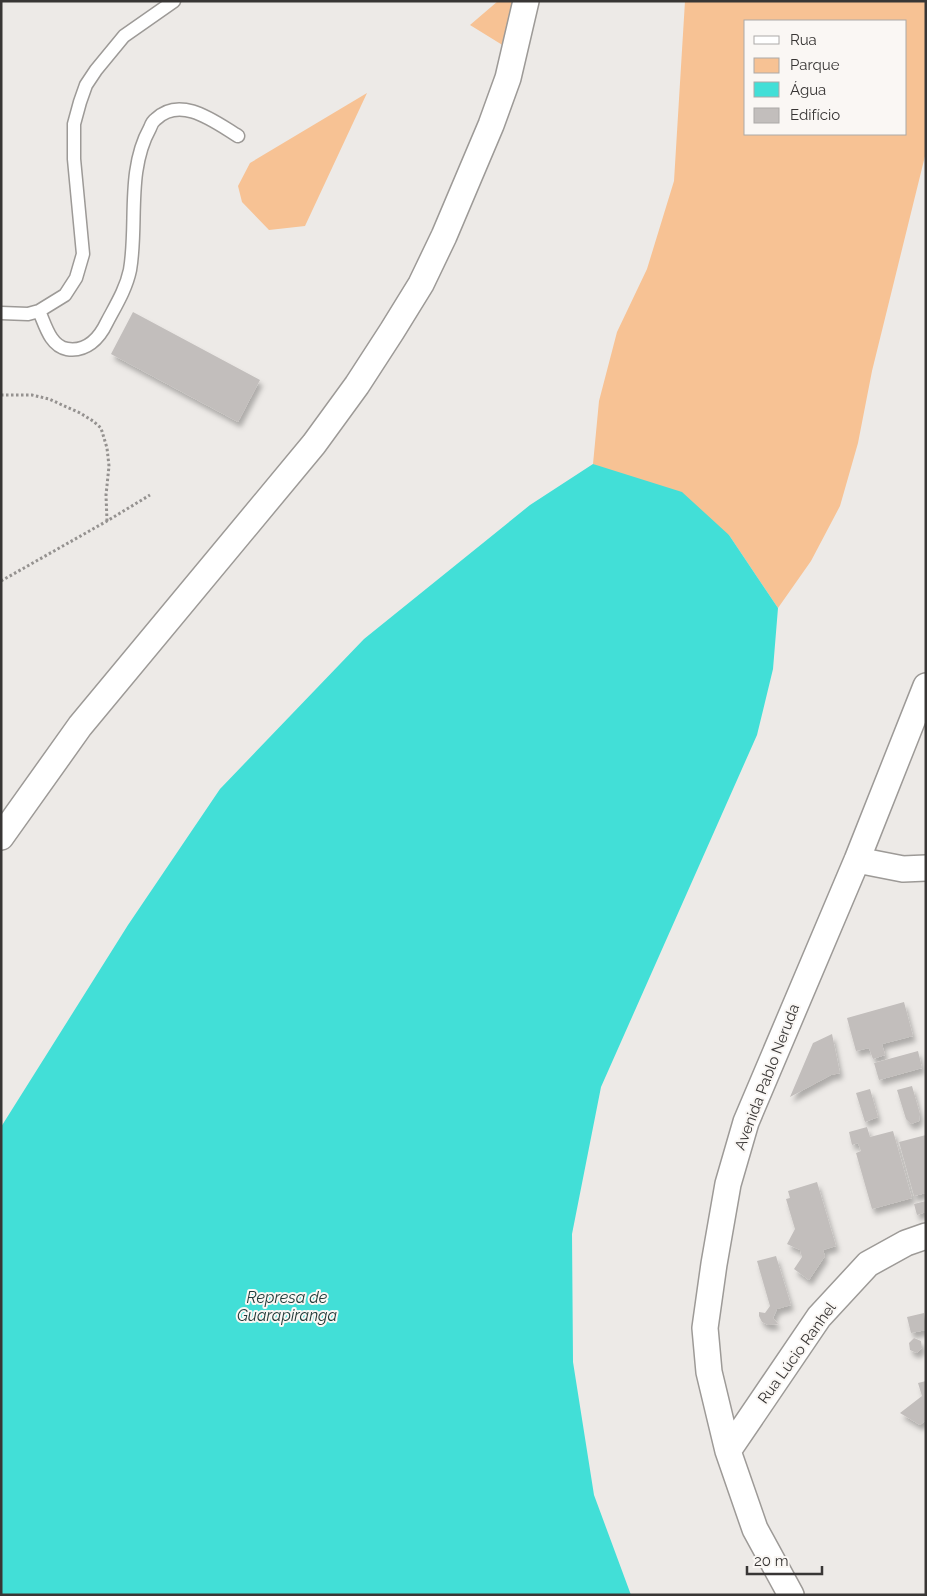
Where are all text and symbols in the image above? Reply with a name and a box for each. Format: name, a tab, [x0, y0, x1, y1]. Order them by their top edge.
legend	[744, 20, 907, 135]
text: Rua	[790, 31, 817, 49]
text: Parque	[790, 56, 840, 74]
text: Água	[790, 81, 826, 99]
text: Edifício	[790, 106, 840, 124]
street label: Avenida Pablo Neruda	[731, 1001, 803, 1153]
water label: Represa de Guarapiranga	[237, 1288, 338, 1325]
street label: Rua Lúcio Ranhel	[754, 1298, 840, 1407]
scale bar	[747, 1544, 822, 1576]
text: 20 m	[754, 1552, 789, 1570]

